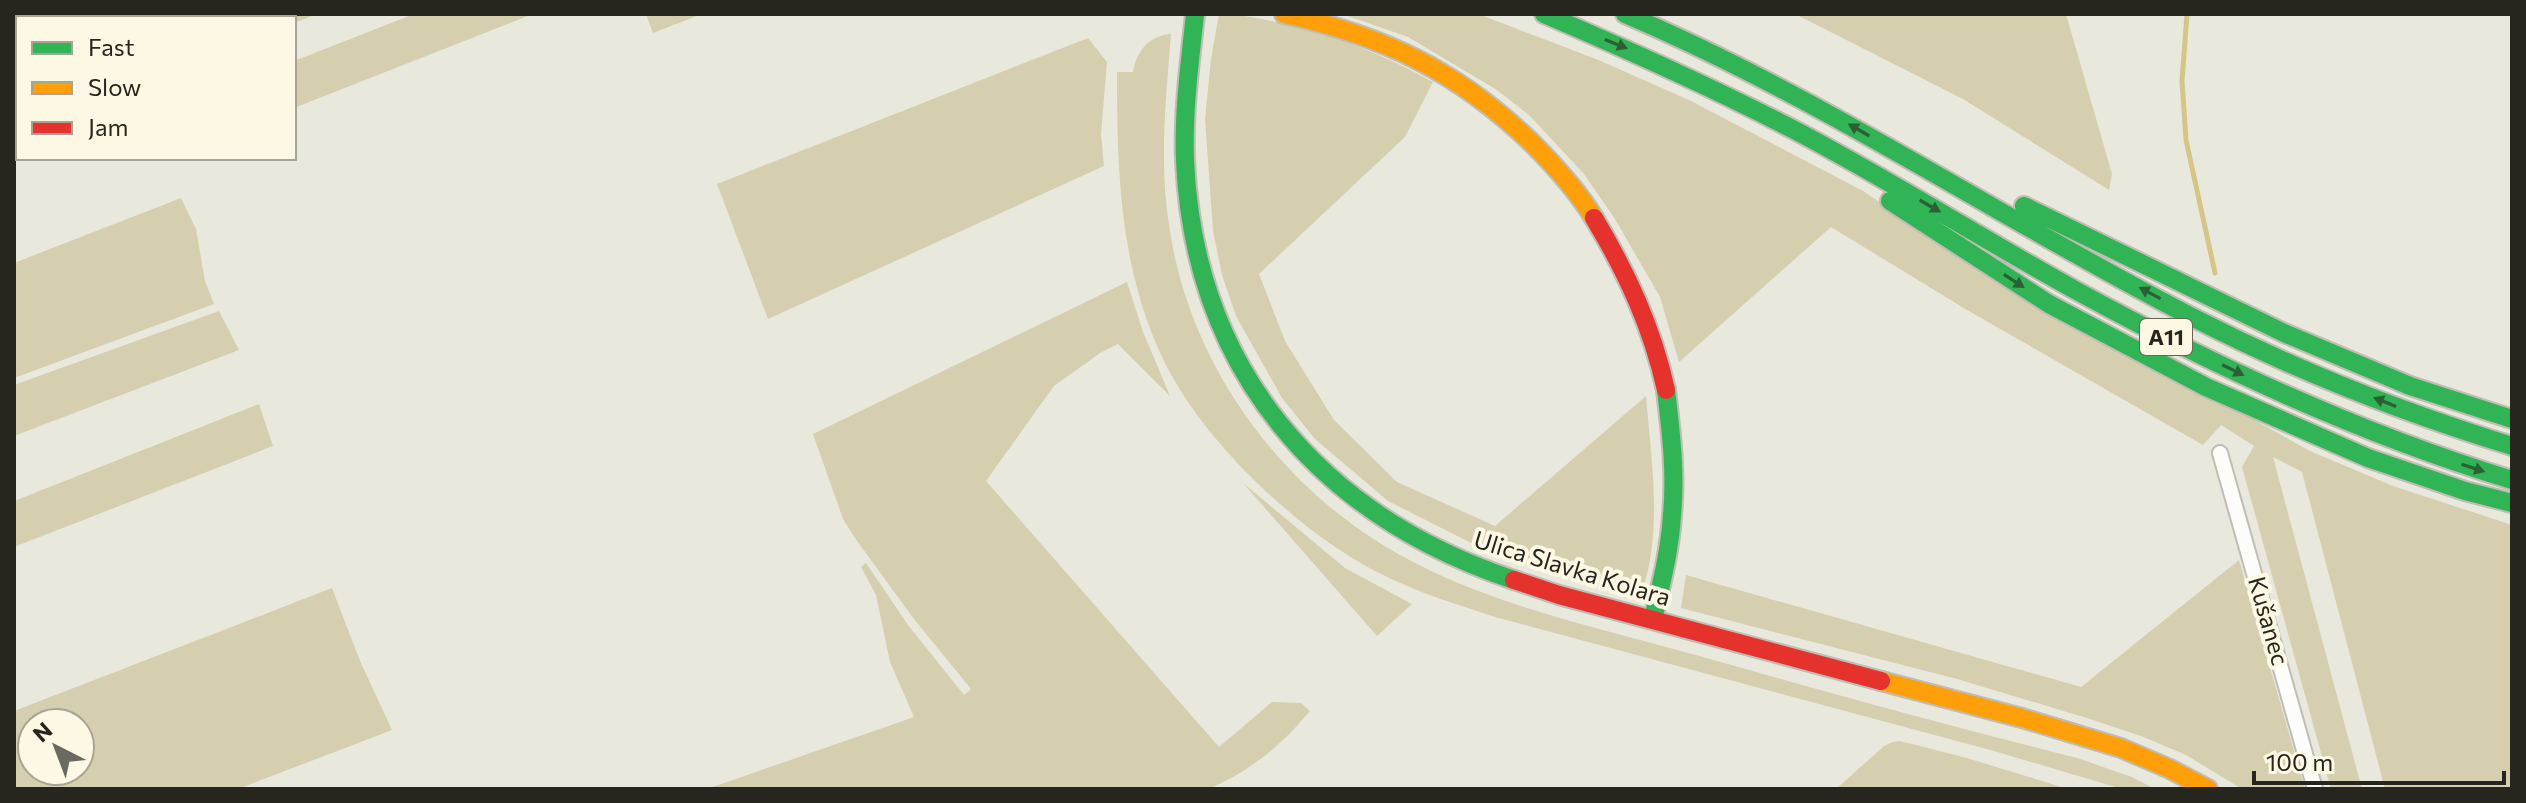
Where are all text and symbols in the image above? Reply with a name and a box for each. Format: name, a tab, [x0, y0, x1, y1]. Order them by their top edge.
legend	[16, 16, 296, 160]
text: Fast	[88, 32, 135, 61]
one-way arrow	[1604, 37, 1628, 50]
text: Slow	[88, 72, 141, 101]
text: Jam	[88, 112, 128, 141]
one-way arrow	[1848, 123, 1870, 137]
one-way arrow	[1919, 200, 1942, 213]
one-way arrow	[2003, 274, 2025, 288]
one-way arrow	[2139, 286, 2161, 300]
road number: A11	[2140, 319, 2192, 355]
one-way arrow	[2221, 363, 2244, 377]
one-way arrow	[2373, 396, 2397, 409]
one-way arrow	[2462, 463, 2486, 475]
street label: Ulica Slavka Kolara	[1471, 524, 1674, 611]
street label: Kušanec	[2243, 573, 2296, 668]
north arrow	[16, 707, 96, 787]
text: N	[27, 716, 57, 747]
scale bar	[2254, 735, 2504, 785]
text: 100 m	[2266, 747, 2333, 776]

